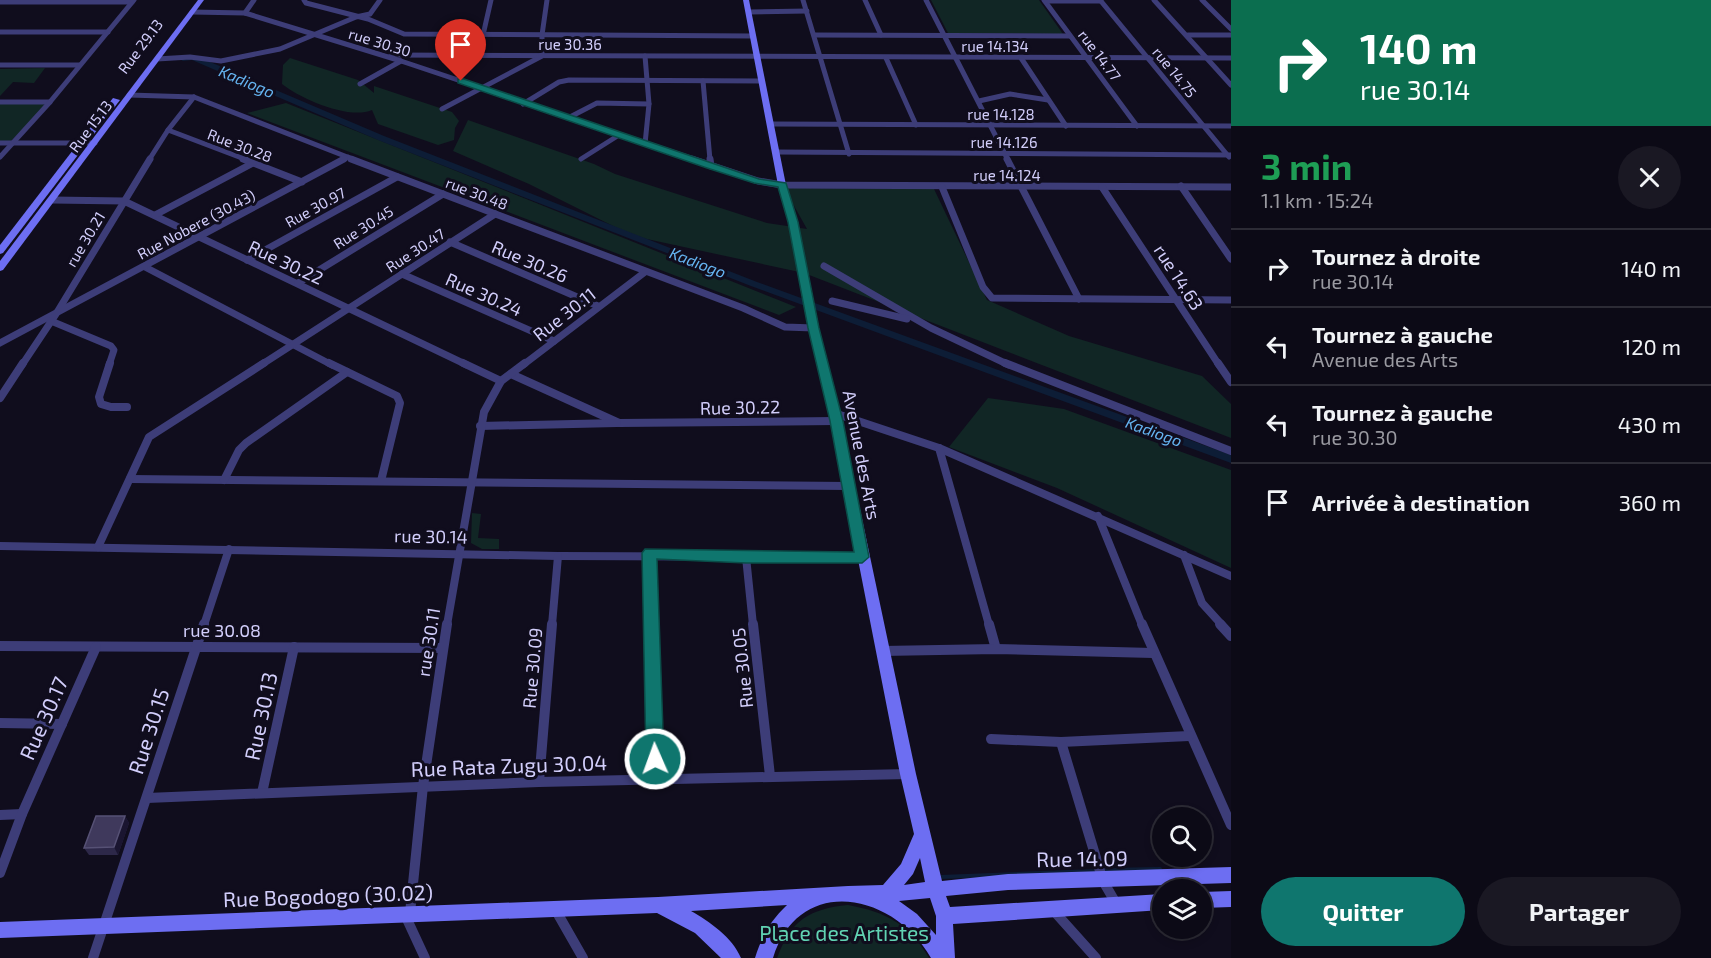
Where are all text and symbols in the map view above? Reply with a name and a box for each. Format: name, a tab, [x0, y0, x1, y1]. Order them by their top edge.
street label: Rue 29.13	[114, 15, 166, 77]
pin	[435, 19, 486, 81]
text: 140 m	[1360, 22, 1477, 72]
street label: rue 30.30	[347, 24, 413, 60]
icon: right	[1261, 24, 1339, 102]
street label: rue 14.77	[1075, 26, 1125, 84]
icon: arrive	[444, 28, 477, 61]
street label: rue 30.36	[538, 35, 602, 53]
street label: rue 14.134	[961, 37, 1029, 55]
street label: rue 14.75	[1149, 43, 1201, 101]
water label: Kadiogo	[216, 61, 278, 101]
text: rue 30.14	[1360, 73, 1470, 105]
street label: Rue 15.13	[65, 96, 115, 156]
street label: rue 14.128	[967, 105, 1035, 123]
street label: Rue 30.28	[205, 124, 275, 166]
street label: rue 14.126	[971, 133, 1037, 151]
text: 3 min	[1261, 144, 1352, 187]
button: close	[1618, 146, 1681, 209]
street label: rue 14.124	[973, 166, 1041, 184]
street label: rue 30.48	[443, 173, 511, 213]
street label: Rue 30.97	[282, 183, 349, 231]
street label: Rue Nobere (30.43)	[134, 185, 258, 263]
text: 1.1 km · 15:24	[1261, 188, 1373, 212]
street label: Rue 30.45	[330, 202, 396, 252]
street label: rue 30.21	[62, 208, 108, 270]
street label: Rue 30.47	[382, 224, 448, 276]
street label: Rue 30.22	[245, 235, 327, 289]
street label: Rue 30.26	[489, 235, 571, 287]
street label: rue 14.63	[1150, 240, 1208, 314]
water label: Kadiogo	[667, 243, 729, 281]
text: Tournez à droite	[1312, 243, 1481, 269]
icon: right	[1261, 252, 1294, 285]
text: 140 m	[1621, 255, 1681, 281]
street label: Rue 30.24	[442, 267, 526, 321]
text: rue 30.14	[1312, 269, 1394, 293]
street label: Rue 30.11	[528, 283, 600, 345]
text: Tournez à gauche	[1312, 321, 1493, 347]
icon: left	[1261, 330, 1294, 363]
text: 120 m	[1622, 333, 1681, 359]
text: Avenue des Arts	[1312, 347, 1458, 371]
street label: Avenue des Arts	[839, 388, 885, 522]
street label: Rue 30.22	[700, 395, 780, 419]
text: Tournez à gauche	[1312, 399, 1493, 425]
icon: left	[1261, 408, 1294, 441]
text: 430 m	[1618, 411, 1681, 437]
water label: Kadiogo	[1123, 412, 1185, 450]
text: rue 30.30	[1312, 425, 1398, 449]
icon: arrive	[1261, 486, 1294, 519]
text: Arrivée à destination	[1312, 489, 1530, 515]
text: 360 m	[1619, 489, 1681, 515]
street label: rue 30.14	[394, 524, 468, 548]
street label: rue 30.11	[412, 606, 444, 678]
street label: rue 30.08	[183, 619, 261, 641]
street label: Rue 30.09	[518, 627, 546, 709]
street label: Rue 30.05	[727, 627, 757, 709]
street label: Rue 30.13	[239, 670, 281, 762]
street label: Rue 30.17	[14, 672, 72, 763]
street label: Rue 30.15	[122, 685, 174, 777]
position arrow	[623, 727, 687, 791]
street label: Rue Rata Zugu 30.04	[410, 749, 608, 781]
map controls	[1152, 807, 1212, 939]
button: search	[1152, 807, 1212, 867]
street label: Rue 14.09	[1036, 845, 1128, 871]
button: Quitter	[1261, 877, 1465, 946]
button: Partager	[1477, 877, 1681, 946]
street label: Rue Bogodogo (30.02)	[222, 879, 434, 911]
button: layers	[1152, 879, 1212, 939]
park label: Place des Artistes	[759, 920, 929, 945]

